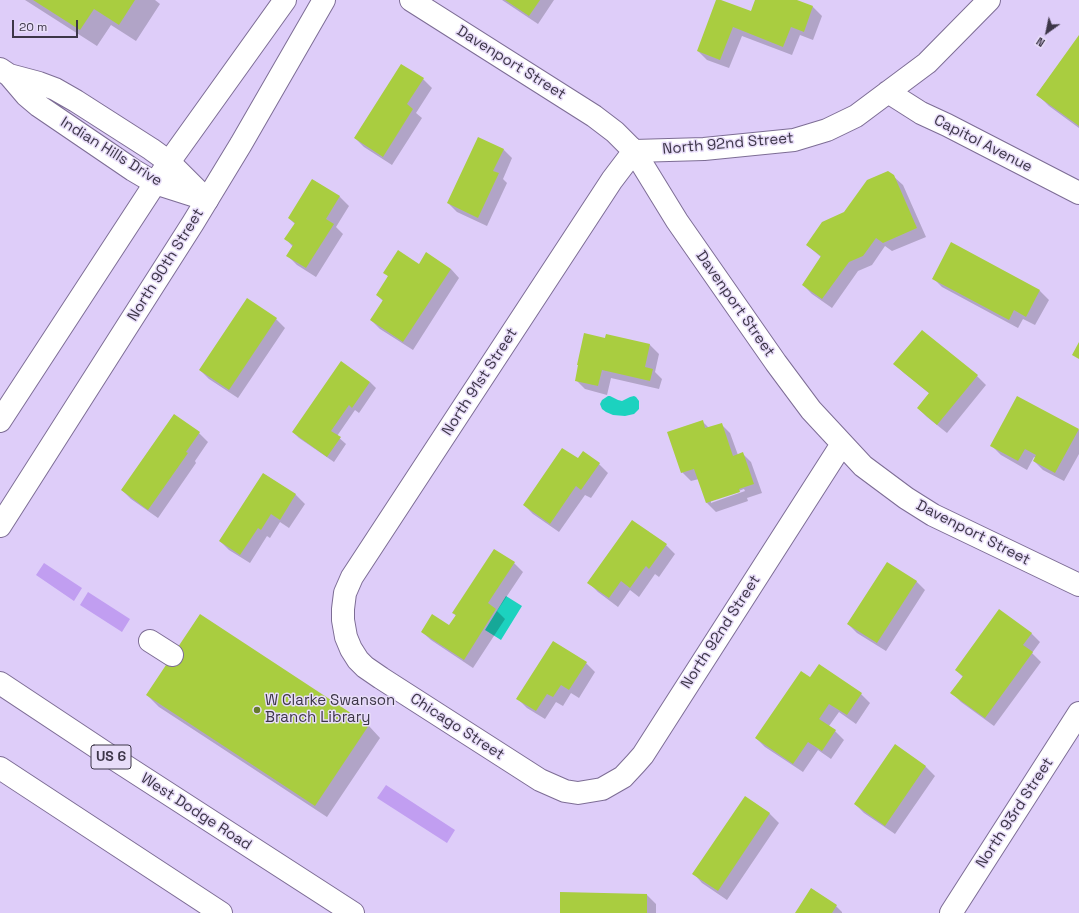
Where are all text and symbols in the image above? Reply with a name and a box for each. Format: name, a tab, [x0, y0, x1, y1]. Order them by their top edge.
scale bar	[14, 12, 80, 38]
north arrow	[1027, 12, 1067, 52]
text: 20 m	[19, 19, 47, 35]
street label: Davenport Street	[453, 22, 569, 104]
text: N	[1034, 34, 1047, 50]
street label: Capitol Avenue	[931, 111, 1035, 177]
street label: Indian Hills Drive	[57, 114, 165, 190]
street label: North 92nd Street	[662, 129, 794, 159]
street label: North 90th Street	[124, 205, 208, 325]
street label: Davenport Street	[692, 248, 778, 360]
street label: North 91st Street	[439, 325, 521, 439]
street label: Davenport Street	[913, 497, 1033, 569]
street label: North 92nd Street	[678, 572, 764, 692]
street label: Chicago Street	[407, 690, 507, 764]
place label: W Clarke Swanson Branch Library	[265, 692, 395, 727]
marker: W Clarke Swanson Branch Library	[252, 705, 262, 715]
road number: US 6	[91, 745, 131, 769]
street label: North 93rd Street	[973, 754, 1057, 872]
street label: West Dodge Road	[137, 770, 255, 854]

